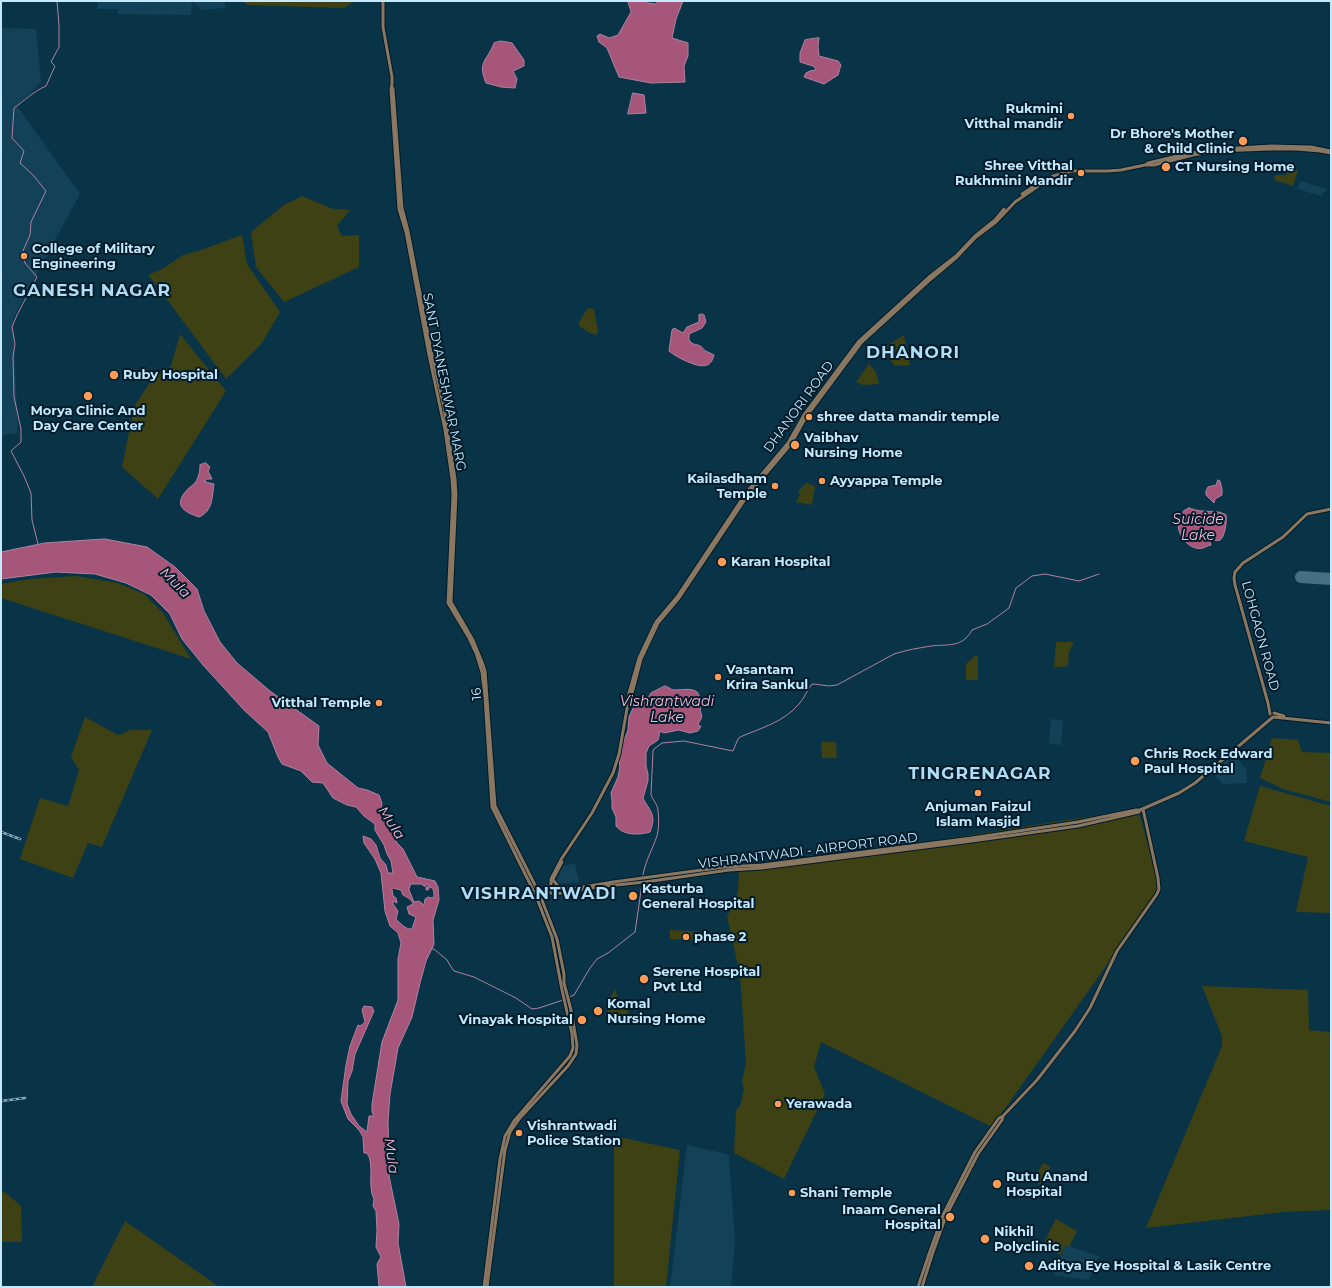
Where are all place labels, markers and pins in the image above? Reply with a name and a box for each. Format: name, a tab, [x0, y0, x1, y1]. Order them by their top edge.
place label: Rukmini Vitthal mandir	[965, 101, 1063, 132]
marker: Rukmini Vitthal mandir	[1066, 111, 1076, 121]
place label: Dr Bhore's Mother & Child Clinic	[1110, 126, 1234, 157]
marker: Dr Bhore's Mother & Child Clinic	[1237, 135, 1249, 147]
place label: Shree Vitthal Rukhmini Mandir	[955, 158, 1073, 189]
place label: CT Nursing Home	[1175, 159, 1295, 175]
marker: CT Nursing Home	[1160, 161, 1172, 173]
marker: Shree Vitthal Rukhmini Mandir	[1076, 168, 1086, 178]
place label: College of Military Engineering	[32, 241, 155, 272]
marker: College of Military Engineering	[19, 251, 29, 261]
place label: Ruby Hospital	[123, 367, 218, 383]
marker: Ruby Hospital	[108, 369, 120, 381]
marker: Morya Clinic And Day Care Center	[82, 390, 94, 402]
place label: Morya Clinic And Day Care Center	[30, 403, 146, 434]
place label: shree datta mandir temple	[817, 409, 999, 425]
marker: shree datta mandir temple	[804, 412, 814, 422]
place label: Vaibhav Nursing Home	[804, 430, 903, 461]
marker: Vaibhav Nursing Home	[789, 439, 801, 451]
place label: Kailasdham Temple	[687, 471, 767, 502]
place label: Ayyappa Temple	[830, 473, 942, 489]
marker: Ayyappa Temple	[817, 476, 827, 486]
marker: Kailasdham Temple	[770, 481, 780, 491]
place label: Karan Hospital	[731, 554, 830, 570]
marker: Karan Hospital	[716, 556, 728, 568]
place label: Vasantam Krira Sankul	[726, 662, 808, 693]
marker: Vasantam Krira Sankul	[713, 672, 723, 682]
place label: Vitthal Temple	[271, 695, 371, 711]
marker: Vitthal Temple	[374, 698, 384, 708]
place label: Chris Rock Edward Paul Hospital	[1144, 746, 1272, 777]
marker: Chris Rock Edward Paul Hospital	[1129, 755, 1141, 767]
marker: Anjuman Faizul Islam Masjid	[973, 788, 983, 798]
place label: Anjuman Faizul Islam Masjid	[925, 799, 1031, 830]
place label: Kasturba General Hospital	[642, 881, 754, 912]
marker: Kasturba General Hospital	[627, 890, 639, 902]
place label: phase 2	[694, 929, 746, 945]
marker: phase 2	[681, 932, 691, 942]
place label: Serene Hospital Pvt Ltd	[653, 964, 760, 995]
marker: Serene Hospital Pvt Ltd	[638, 973, 650, 985]
place label: Komal Nursing Home	[607, 996, 706, 1027]
marker: Komal Nursing Home	[592, 1005, 604, 1017]
place label: Vinayak Hospital	[459, 1012, 573, 1028]
marker: Vinayak Hospital	[576, 1014, 588, 1026]
place label: Yerawada	[786, 1096, 852, 1112]
marker: Yerawada	[773, 1099, 783, 1109]
place label: Vishrantwadi Police Station	[527, 1118, 621, 1149]
marker: Vishrantwadi Police Station	[514, 1128, 524, 1138]
place label: Rutu Anand Hospital	[1006, 1169, 1088, 1200]
marker: Rutu Anand Hospital	[991, 1178, 1003, 1190]
place label: Shani Temple	[800, 1185, 892, 1201]
marker: Shani Temple	[787, 1188, 797, 1198]
place label: Inaam General Hospital	[842, 1202, 941, 1233]
marker: Inaam General Hospital	[944, 1211, 956, 1223]
place label: Nikhil Polyclinic	[994, 1224, 1059, 1255]
marker: Nikhil Polyclinic	[979, 1233, 991, 1245]
place label: Aditya Eye Hospital & Lasik Centre	[1038, 1258, 1271, 1274]
marker: Aditya Eye Hospital & Lasik Centre	[1023, 1260, 1035, 1272]

